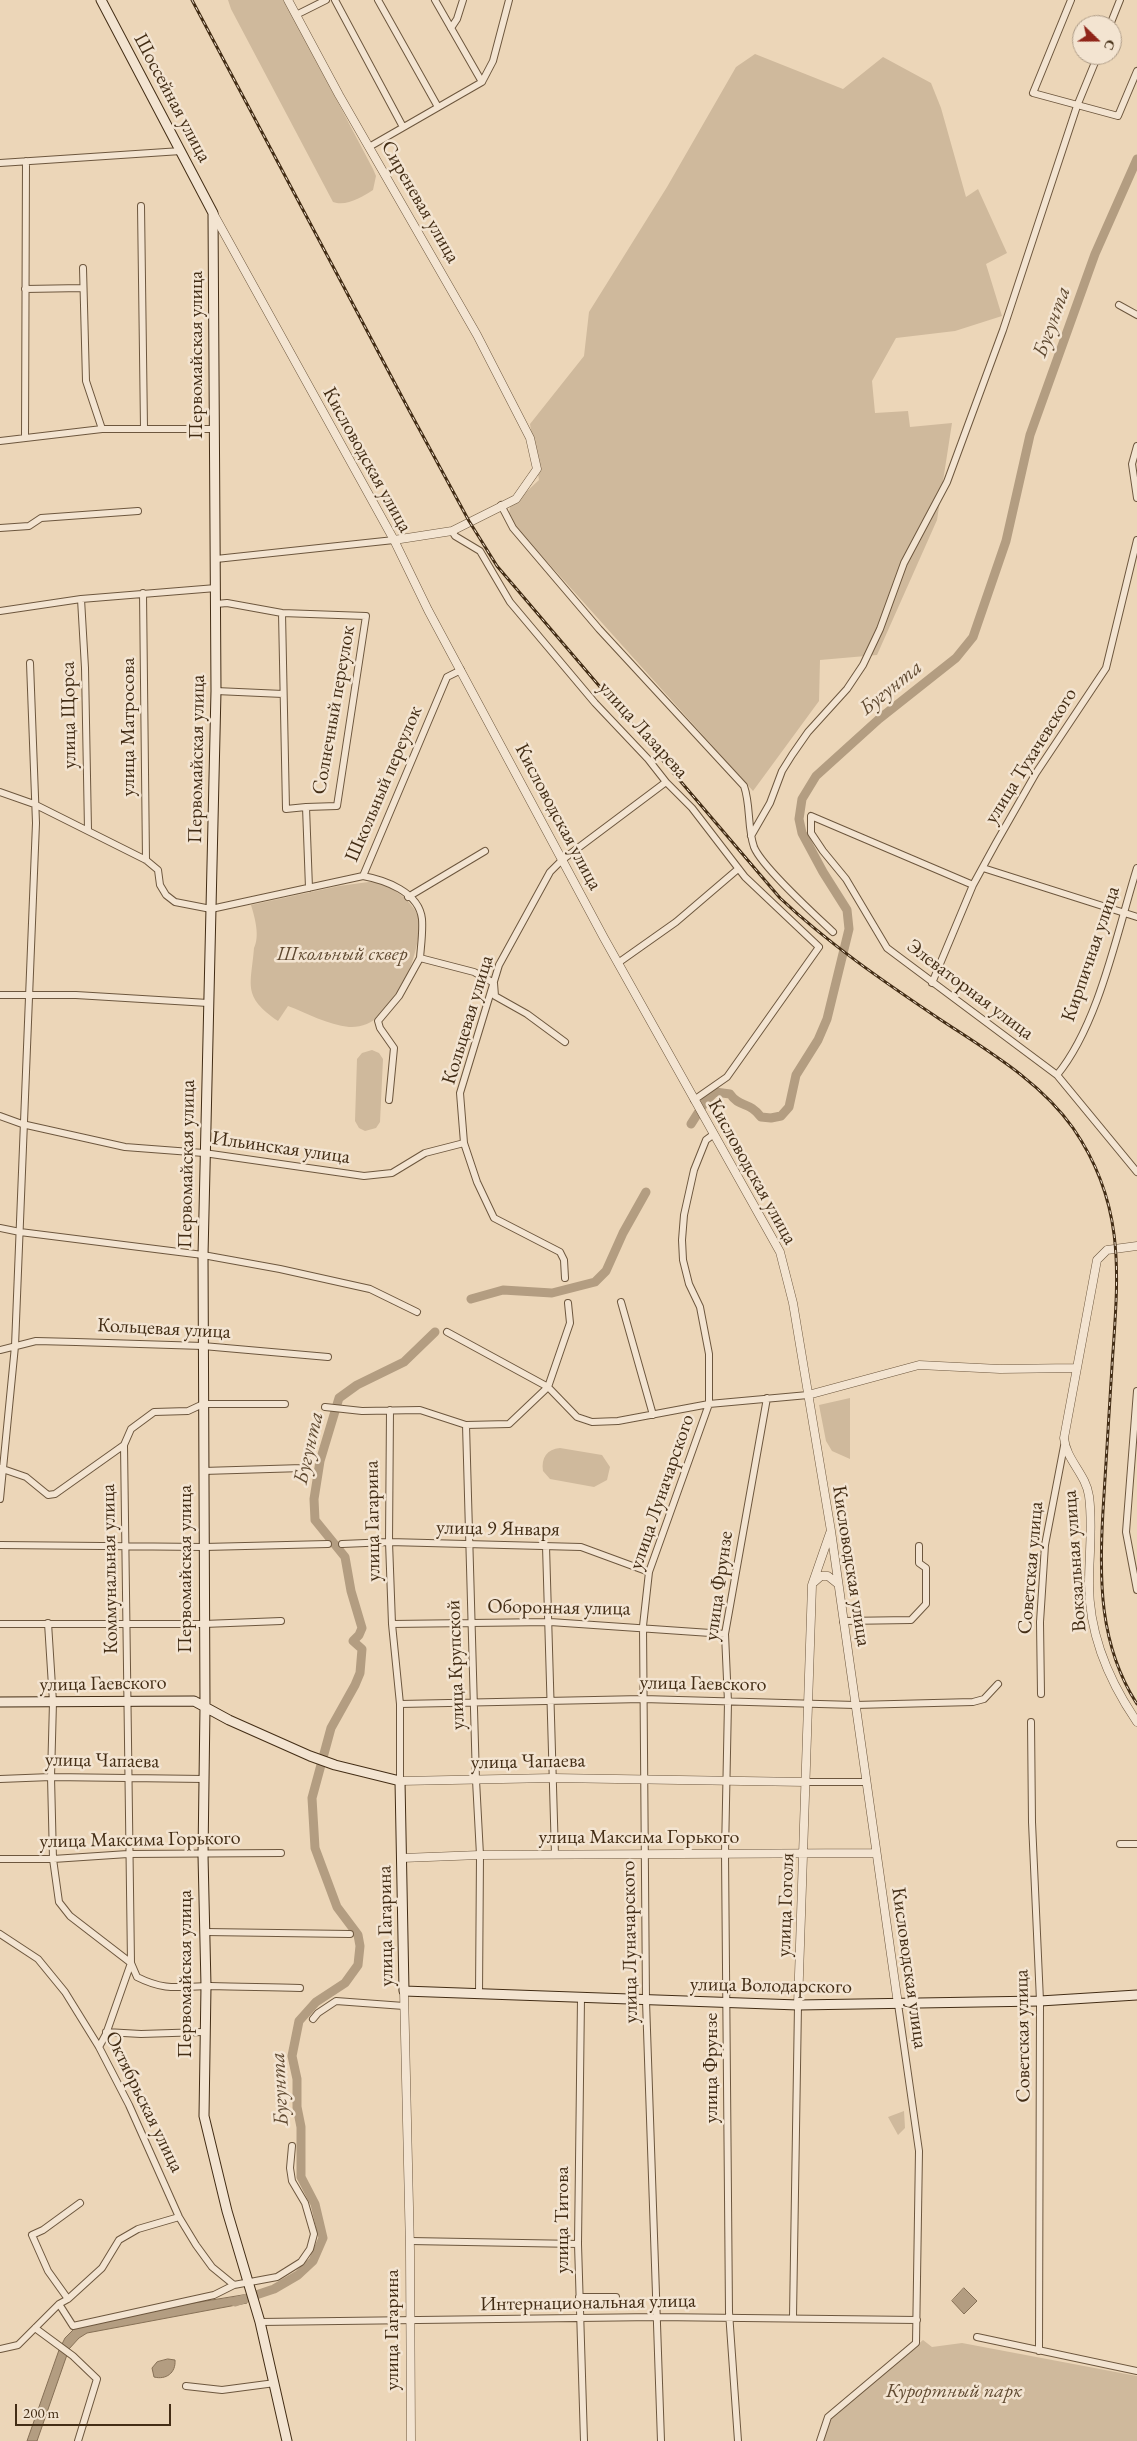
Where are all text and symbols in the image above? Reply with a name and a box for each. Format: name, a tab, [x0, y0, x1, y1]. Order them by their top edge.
north arrow	[1072, 15, 1122, 65]
street label: Шоссейная улица	[128, 29, 216, 167]
text: С	[1100, 37, 1120, 53]
street label: Сиреневая улица	[375, 137, 465, 267]
street label: Первомайская улица	[185, 271, 209, 439]
water label: Бугунта	[1028, 283, 1076, 361]
street label: Кисловодская улица	[317, 383, 417, 537]
street label: Солнечный переулок	[307, 624, 361, 796]
water label: Бугунта	[854, 655, 928, 721]
street label: улица Матросова	[117, 658, 141, 796]
street label: улица Щорса	[56, 661, 82, 769]
street label: Первомайская улица	[184, 674, 210, 844]
street label: улица Лазарева	[593, 676, 693, 784]
street label: улица Тухачевского	[980, 684, 1082, 828]
street label: Школьный переулок	[340, 702, 428, 866]
street label: Кисловодская улица	[509, 740, 607, 894]
street label: Кирпичная улица	[1057, 883, 1125, 1025]
street label: Элеваторная улица	[902, 934, 1038, 1046]
park label: Школьный сквер	[277, 943, 407, 967]
street label: Кольцевая улица	[437, 953, 499, 1087]
street label: Первомайская улица	[174, 1079, 200, 1249]
street label: Кисловодская улица	[702, 1095, 802, 1249]
street label: Ильинская улица	[210, 1126, 352, 1170]
street label: Кольцевая улица	[97, 1314, 231, 1344]
water label: Бугунта	[288, 1409, 330, 1487]
street label: улица Луначарского	[624, 1411, 700, 1573]
street label: улица Гагарина	[360, 1460, 386, 1582]
street label: Коммунальная улица	[97, 1484, 123, 1654]
street label: Кисловодская улица	[826, 1484, 876, 1648]
street label: Первомайская улица	[174, 1485, 198, 1653]
street label: Вокзальная улица	[1058, 1489, 1092, 1633]
street label: Советская улица	[1013, 1501, 1049, 1635]
street label: улица 9 Января	[436, 1516, 560, 1542]
street label: улица Фрунзе	[699, 1530, 739, 1642]
street label: Оборонная улица	[487, 1595, 631, 1621]
street label: улица Крупской	[442, 1600, 470, 1730]
street label: улица Гаевского	[39, 1671, 167, 1697]
street label: улица Гаевского	[639, 1671, 767, 1697]
street label: улица Чапаева	[45, 1748, 159, 1774]
street label: улица Чапаева	[471, 1749, 585, 1775]
street label: улица Максима Горького	[39, 1826, 241, 1854]
street label: улица Максима Горького	[539, 1826, 739, 1850]
street label: улица Гоголя	[772, 1853, 800, 1957]
street label: улица Луначарского	[617, 1860, 643, 2024]
street label: улица Гагарина	[373, 1865, 399, 1987]
street label: Кисловодская улица	[886, 1886, 932, 2050]
street label: Первомайская улица	[174, 1890, 198, 2058]
street label: Советская улица	[1010, 1969, 1036, 2103]
street label: улица Володарского	[690, 1973, 852, 1999]
street label: улица Фрунзе	[700, 2013, 724, 2123]
street label: Октябрьская улица	[99, 2027, 189, 2177]
water label: Бугунта	[265, 2051, 295, 2127]
street label: улица Титова	[551, 2166, 575, 2274]
street label: улица Гагарина	[381, 2269, 405, 2391]
street label: Интернациональная улица	[480, 2289, 696, 2317]
park label: Курортный парк	[886, 2380, 1022, 2404]
scale bar	[18, 2394, 174, 2426]
text: 200 m	[23, 2403, 59, 2422]

